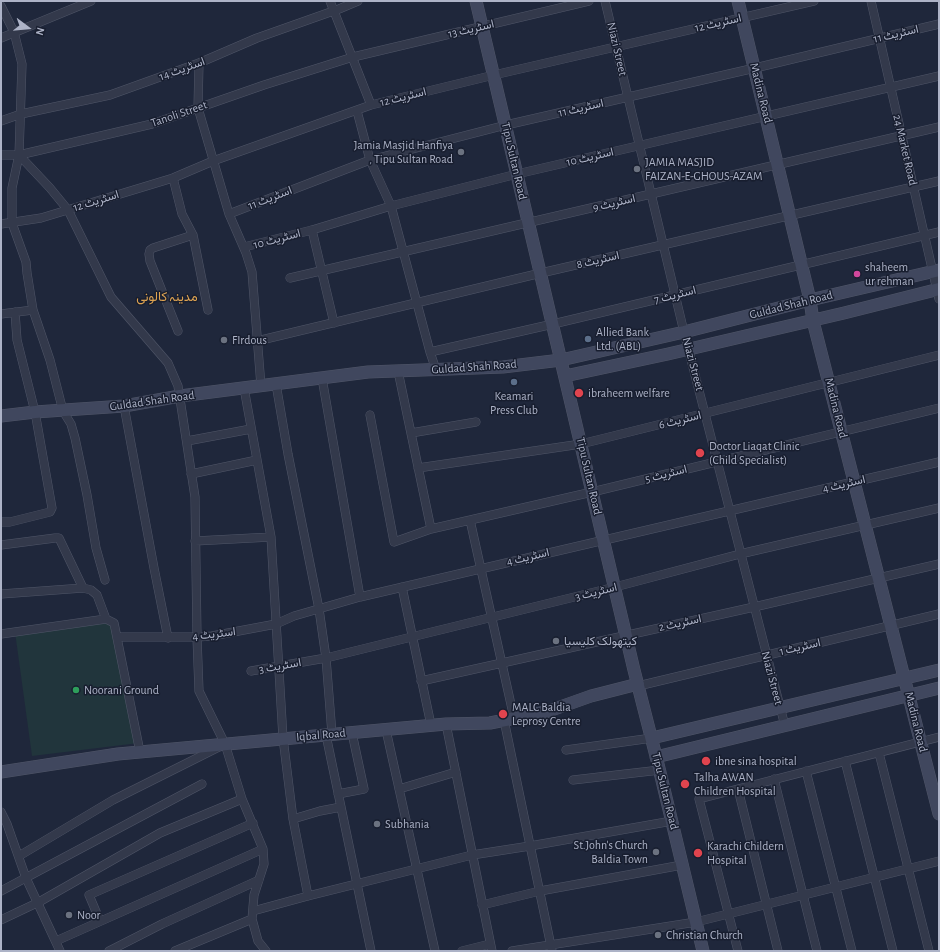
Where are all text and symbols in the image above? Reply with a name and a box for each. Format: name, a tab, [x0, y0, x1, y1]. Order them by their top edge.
north arrow	[8, 8, 48, 48]
street label: اسٹریٹ 12	[693, 11, 743, 35]
street label: اسٹریٹ 13	[447, 17, 495, 41]
street label: Niazi Street	[604, 21, 630, 77]
street label: اسٹریٹ 11	[872, 22, 920, 46]
text: N	[34, 26, 46, 37]
street label: اسٹریٹ 14	[157, 54, 207, 84]
street label: Madina Road	[747, 61, 775, 125]
street label: اسٹریٹ 12	[378, 84, 428, 110]
street label: اسٹریٹ 11	[557, 96, 605, 120]
street label: Tanoli Street	[149, 98, 209, 130]
street label: 24 Market Road	[890, 113, 920, 187]
street label: Tipu Sultan Road	[498, 121, 530, 201]
place label: Jamia Masjid Hanfiya , Tipu Sultan Road	[354, 138, 453, 166]
street label: اسٹریٹ 10	[565, 145, 615, 169]
marker: Jamia Masjid Hanfiya , Tipu Sultan Road	[456, 147, 466, 157]
place label: JAMIA MASJID FAIZAN-E-GHOUS-AZAM	[645, 155, 762, 183]
marker: JAMIA MASJID FAIZAN-E-GHOUS-AZAM	[632, 164, 642, 174]
street label: اسٹریٹ 11	[246, 183, 294, 213]
street label: اسٹریٹ 12	[71, 187, 121, 215]
street label: اسٹریٹ 9	[591, 191, 637, 215]
street label: اسٹریٹ 10	[252, 226, 302, 252]
street label: اسٹریٹ 8	[575, 248, 621, 272]
place label: shaheem ur rehman	[865, 260, 914, 288]
marker: shaheem ur rehman	[852, 269, 862, 279]
street label: اسٹریٹ 7	[652, 283, 698, 307]
street label: Guldad Shah Road	[748, 288, 834, 322]
district label: مدینہ کالونی	[136, 289, 198, 305]
place label: Allied Bank Ltd. (ABL)	[596, 325, 649, 353]
place label: FIrdous	[232, 333, 267, 347]
marker: Allied Bank Ltd. (ABL)	[583, 334, 593, 344]
marker: FIrdous	[219, 335, 229, 345]
street label: Niazi Street	[679, 336, 707, 392]
street label: Guldad Shah Road	[431, 357, 517, 377]
street label: Madina Road	[822, 376, 850, 440]
marker: Keamari Press Club	[509, 377, 519, 387]
place label: ibraheem welfare	[588, 386, 670, 400]
marker: ibraheem welfare	[573, 387, 585, 399]
street label: Guldad Shah Road	[109, 388, 195, 414]
place label: Keamari Press Club	[490, 389, 538, 417]
street label: اسٹریٹ 6	[657, 408, 703, 432]
street label: Tipu Sultan Road	[573, 436, 605, 516]
place label: Doctor Liaqat Clinic (Child Specialist)	[709, 439, 799, 467]
marker: Doctor Liaqat Clinic (Child Specialist)	[694, 447, 706, 459]
street label: اسٹریٹ 5	[643, 462, 689, 486]
street label: اسٹریٹ 4	[821, 472, 867, 496]
street label: اسٹریٹ 4	[505, 545, 551, 569]
street label: اسٹریٹ 3	[574, 580, 618, 604]
street label: اسٹریٹ 2	[657, 611, 703, 635]
street label: اسٹریٹ 4	[191, 624, 237, 644]
place label: کیتھولک کلیسیا	[564, 634, 637, 648]
street label: اسٹریٹ 1	[778, 635, 822, 659]
marker: کیتھولک کلیسیا	[551, 636, 561, 646]
street label: Niazi Street	[758, 650, 786, 706]
street label: اسٹریٹ 3	[258, 655, 302, 677]
place label: Noorani Ground	[84, 683, 159, 697]
marker: Noorani Ground	[71, 685, 81, 695]
street label: Madina Road	[902, 690, 930, 754]
place label: MALC Baldia Leprosy Centre	[512, 700, 581, 728]
marker: MALC Baldia Leprosy Centre	[497, 708, 509, 720]
street label: Iqbal Road	[296, 726, 346, 744]
street label: Tipu Sultan Road	[648, 751, 682, 831]
place label: ibne sina hospital	[715, 754, 797, 768]
marker: ibne sina hospital	[700, 755, 712, 767]
place label: Talha AWAN Children Hospital	[694, 770, 776, 798]
marker: Talha AWAN Children Hospital	[679, 778, 691, 790]
place label: Subhania	[385, 817, 429, 831]
marker: Subhania	[372, 819, 382, 829]
place label: St.John's Church Baldia Town	[574, 838, 648, 866]
place label: Karachi Childern Hospital	[707, 839, 784, 867]
marker: St.John's Church Baldia Town	[651, 847, 661, 857]
marker: Karachi Childern Hospital	[692, 847, 704, 859]
place label: Noor	[77, 908, 100, 922]
marker: Noor	[64, 910, 74, 920]
place label: Christian Church	[666, 928, 743, 942]
marker: Christian Church	[653, 930, 663, 940]

